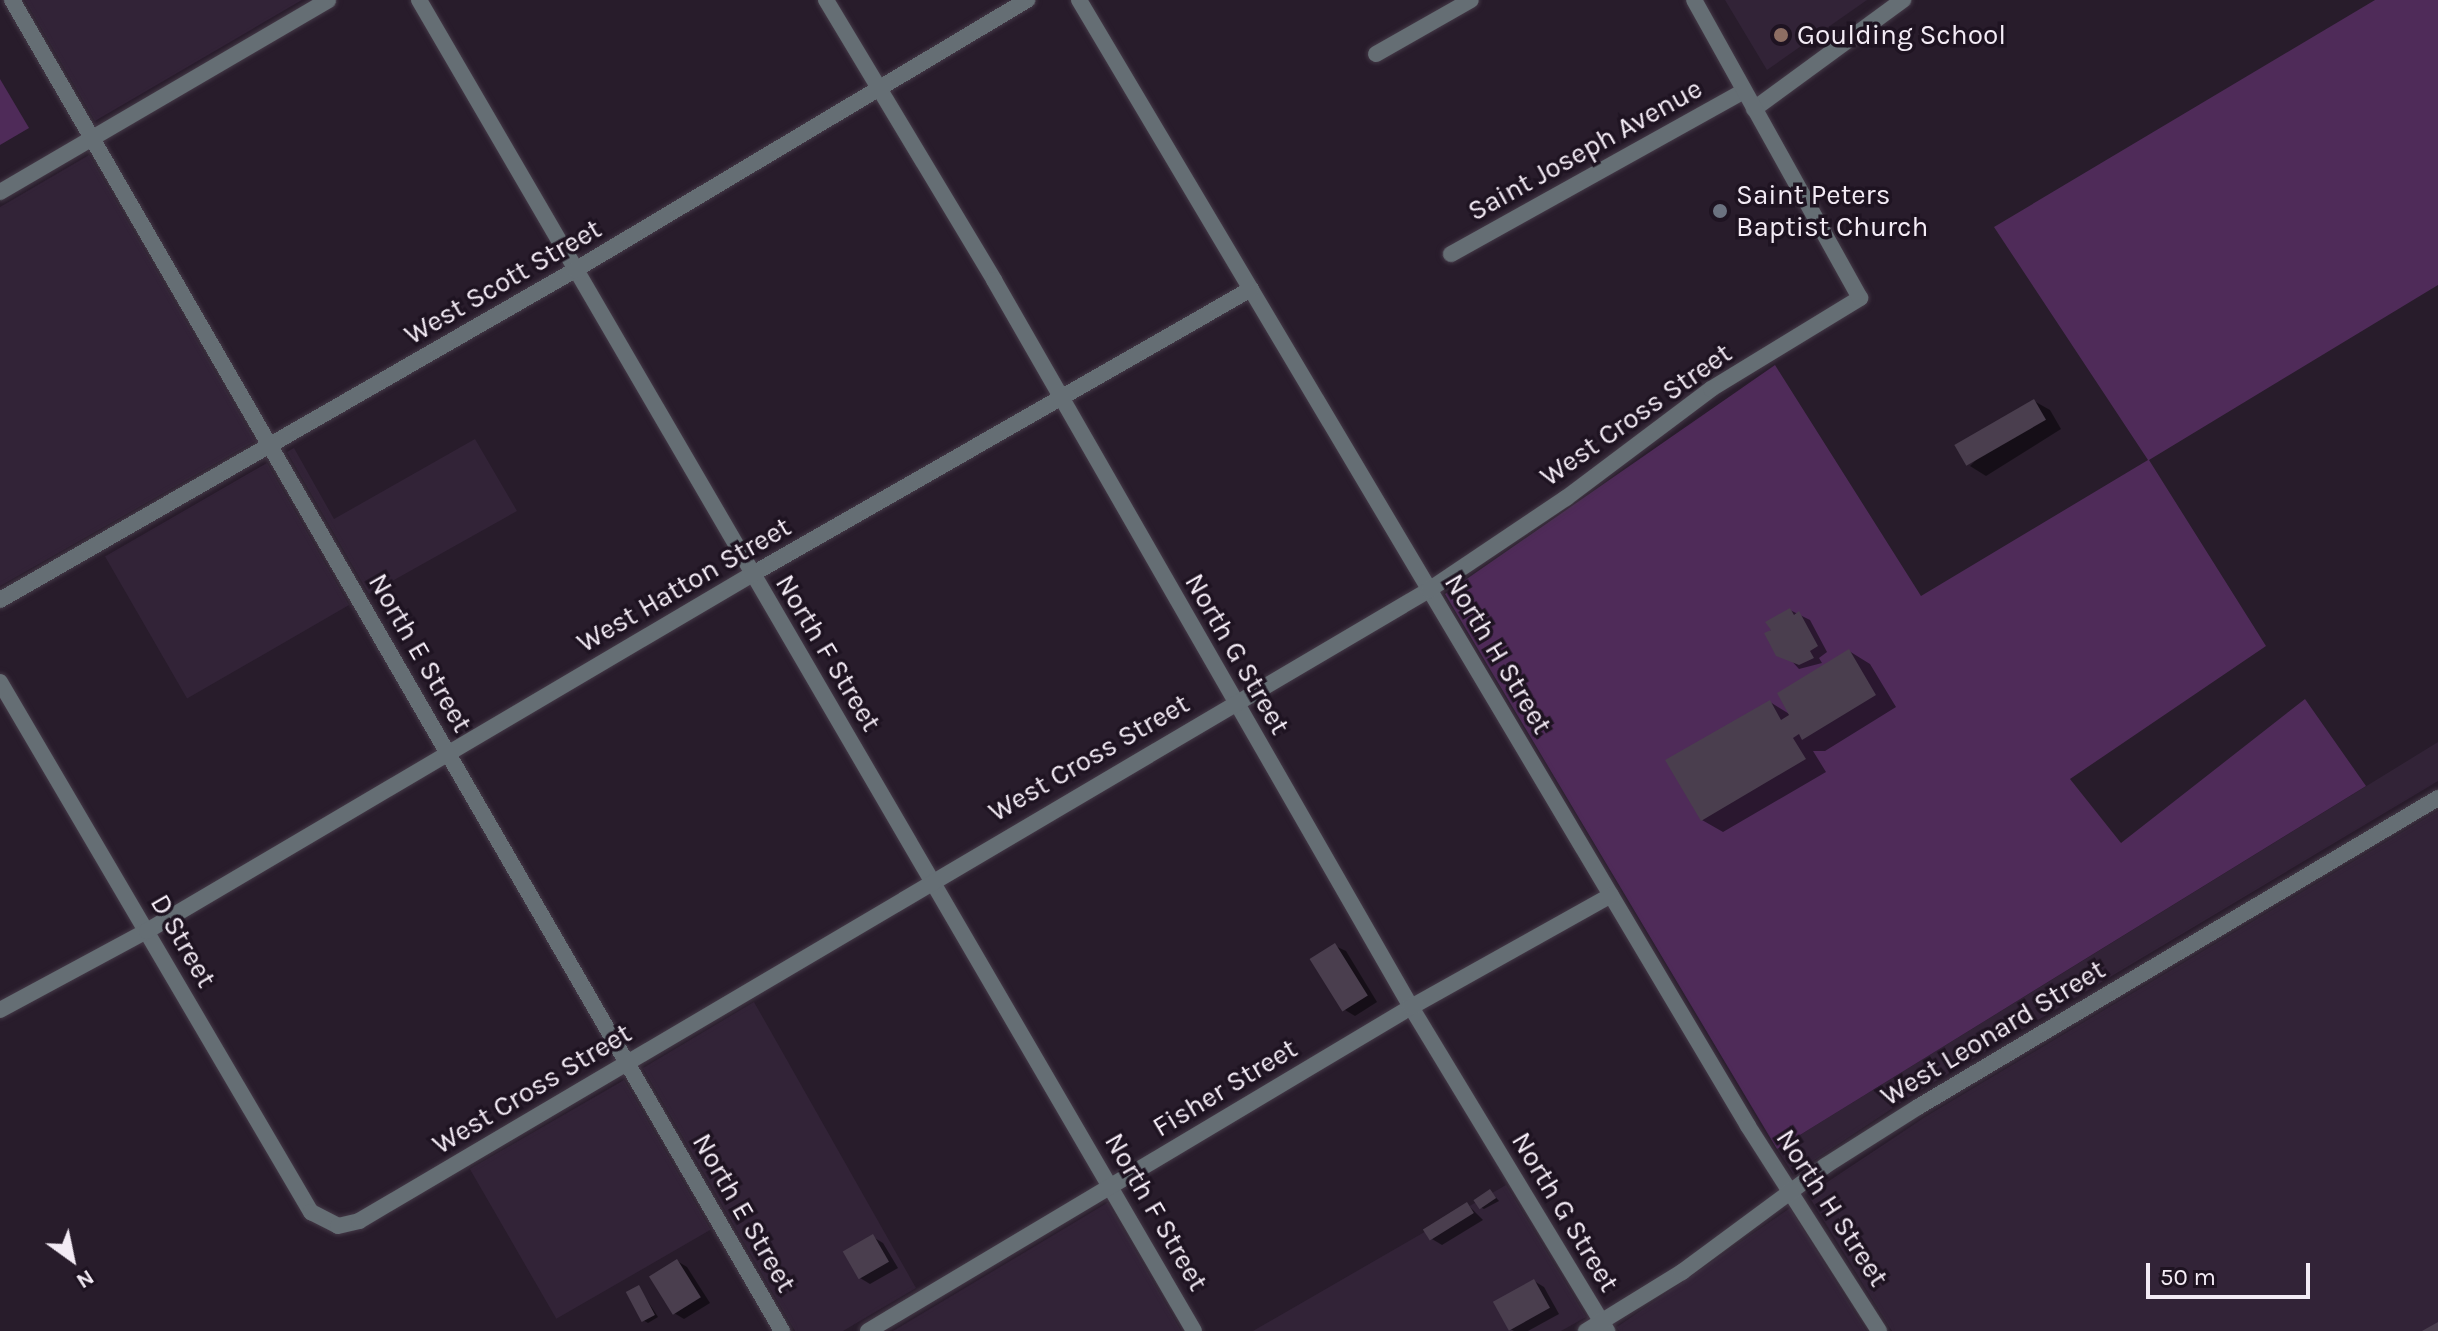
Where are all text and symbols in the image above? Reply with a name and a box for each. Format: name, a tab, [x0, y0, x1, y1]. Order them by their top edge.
place label: Goulding School	[1797, 18, 2006, 52]
marker: Goulding School	[1772, 26, 1790, 44]
street label: Saint Joseph Avenue	[1462, 72, 1708, 228]
place label: Saint Peters Baptist Church	[1736, 178, 1928, 244]
marker: Saint Peters Baptist Church	[1711, 202, 1729, 220]
street label: West Scott Street	[399, 212, 607, 352]
street label: West Cross Street	[1534, 336, 1738, 494]
street label: West Hatton Street	[571, 510, 797, 660]
street label: North E Street	[361, 568, 479, 738]
street label: North G Street	[1177, 568, 1297, 740]
street label: North H Street	[1437, 568, 1559, 740]
street label: North F Street	[768, 569, 888, 737]
street label: West Cross Street	[983, 687, 1195, 829]
street label: D Street	[143, 888, 223, 994]
street label: West Leonard Street	[1875, 953, 2111, 1113]
street label: West Cross Street	[427, 1016, 637, 1162]
street label: Fisher Street	[1147, 1032, 1303, 1144]
street label: North H Street	[1769, 1123, 1895, 1293]
street label: North G Street	[1504, 1126, 1626, 1298]
street label: North F Street	[1097, 1127, 1215, 1297]
street label: North E Street	[685, 1128, 803, 1298]
north arrow	[32, 1219, 112, 1299]
scale bar	[2150, 1247, 2314, 1297]
text: 50 m	[2160, 1263, 2216, 1291]
text: N	[71, 1264, 99, 1294]

